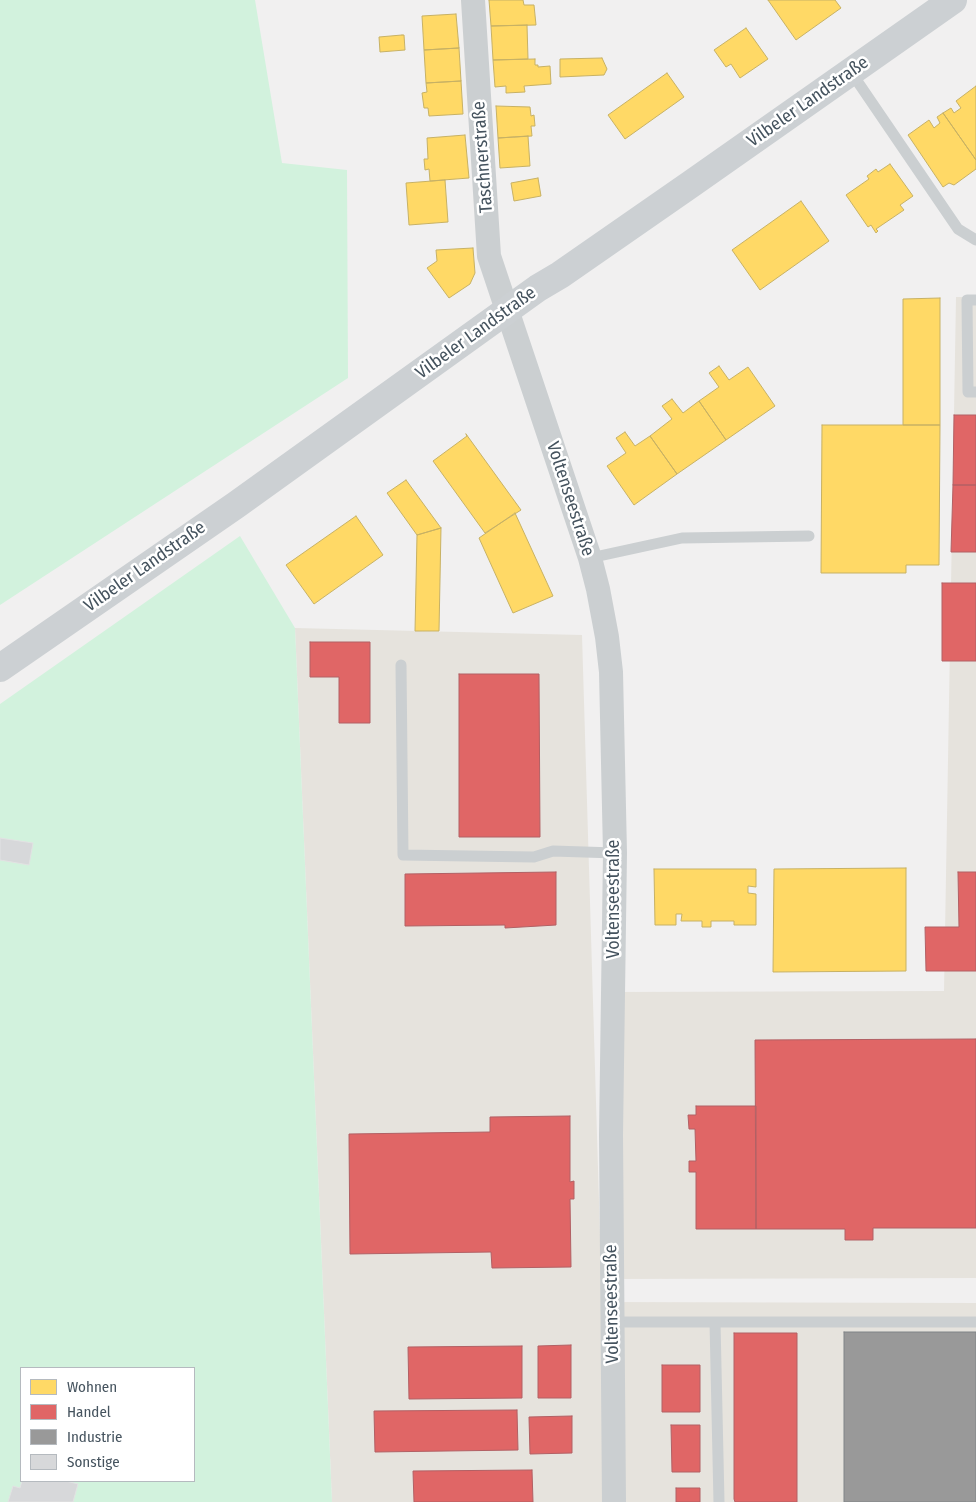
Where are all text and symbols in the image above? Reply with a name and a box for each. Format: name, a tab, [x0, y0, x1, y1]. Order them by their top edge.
street label: Vilbeler Landstraße	[743, 52, 873, 152]
street label: Taschnerstraße	[468, 100, 498, 214]
street label: Vilbeler Landstraße	[412, 282, 540, 384]
street label: Voltenseestraße	[541, 439, 599, 559]
street label: Vilbeler Landstraße	[80, 517, 210, 617]
street label: Voltenseestraße	[603, 839, 625, 959]
street label: Voltenseestraße	[600, 1244, 624, 1364]
legend	[20, 1367, 195, 1482]
text: Wohnen	[67, 1378, 117, 1396]
text: Handel	[67, 1403, 111, 1421]
text: Industrie	[67, 1428, 122, 1446]
text: Sonstige	[67, 1453, 120, 1471]

